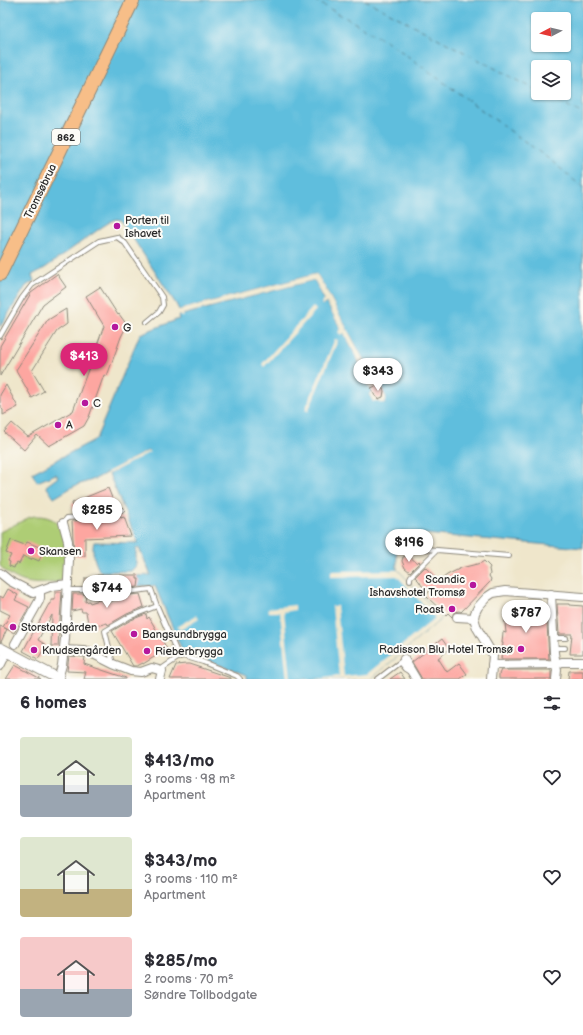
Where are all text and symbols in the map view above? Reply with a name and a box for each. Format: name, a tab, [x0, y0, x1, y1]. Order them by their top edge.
north arrow	[531, 12, 571, 52]
map controls	[531, 12, 571, 100]
button: layers	[531, 60, 571, 100]
road number: 862	[52, 129, 80, 145]
street label: Tromsøbrua	[22, 162, 59, 221]
place label: Porten til Ishavet	[125, 214, 169, 240]
marker: Porten til Ishavet	[112, 221, 122, 231]
place label: G	[123, 321, 131, 334]
marker: G	[110, 322, 120, 332]
pin: $413	[60, 343, 108, 377]
text: $413	[69, 348, 99, 364]
pin: $343	[354, 358, 402, 392]
text: $343	[362, 363, 394, 379]
place label: C	[93, 397, 101, 410]
marker: C	[80, 398, 90, 408]
place label: A	[66, 419, 73, 432]
marker: A	[53, 420, 63, 430]
pin: $285	[73, 497, 121, 531]
text: $285	[81, 502, 113, 518]
pin: $196	[385, 529, 433, 563]
text: $196	[394, 534, 424, 550]
place label: Skansen	[39, 545, 81, 558]
marker: Skansen	[26, 546, 36, 556]
place label: Scandic Ishavshotel Tromsø	[369, 573, 466, 599]
pin: $744	[83, 575, 131, 609]
text: $744	[91, 580, 123, 596]
marker: Scandic Ishavshotel Tromsø	[468, 580, 478, 590]
pin: $787	[502, 600, 550, 634]
place label: Roast	[415, 603, 445, 616]
marker: Roast	[447, 604, 457, 614]
text: $787	[511, 605, 541, 621]
place label: Storstadgården	[21, 621, 97, 634]
marker: Storstadgården	[8, 622, 18, 632]
place label: Bangsundbrygga	[142, 628, 227, 641]
marker: Bangsundbrygga	[129, 629, 139, 639]
place label: Radisson Blu Hotel Tromsø	[379, 643, 514, 656]
place label: Knudsengården	[42, 644, 121, 657]
marker: Radisson Blu Hotel Tromsø	[516, 644, 526, 654]
marker: Knudsengården	[29, 645, 39, 655]
place label: Rieberbrygga	[155, 645, 223, 658]
marker: Rieberbrygga	[142, 646, 152, 656]
icon: filters	[541, 692, 563, 714]
text: 6 homes	[20, 693, 87, 713]
text: $413/mo	[144, 751, 214, 771]
icon: home	[52, 753, 100, 801]
icon: heart	[541, 766, 563, 788]
text: 3 rooms · 98 m²	[144, 771, 235, 787]
text: Apartment	[144, 787, 205, 803]
text: $343/mo	[144, 851, 217, 871]
icon: home	[52, 853, 100, 901]
icon: heart	[541, 866, 563, 888]
text: 3 rooms · 110 m²	[144, 871, 238, 887]
text: Apartment	[144, 887, 205, 903]
text: $285/mo	[144, 951, 218, 971]
icon: home	[52, 953, 100, 1001]
icon: heart	[541, 966, 563, 988]
text: 2 rooms · 70 m²	[144, 971, 234, 987]
text: Søndre Tollbodgate	[144, 987, 257, 1003]

